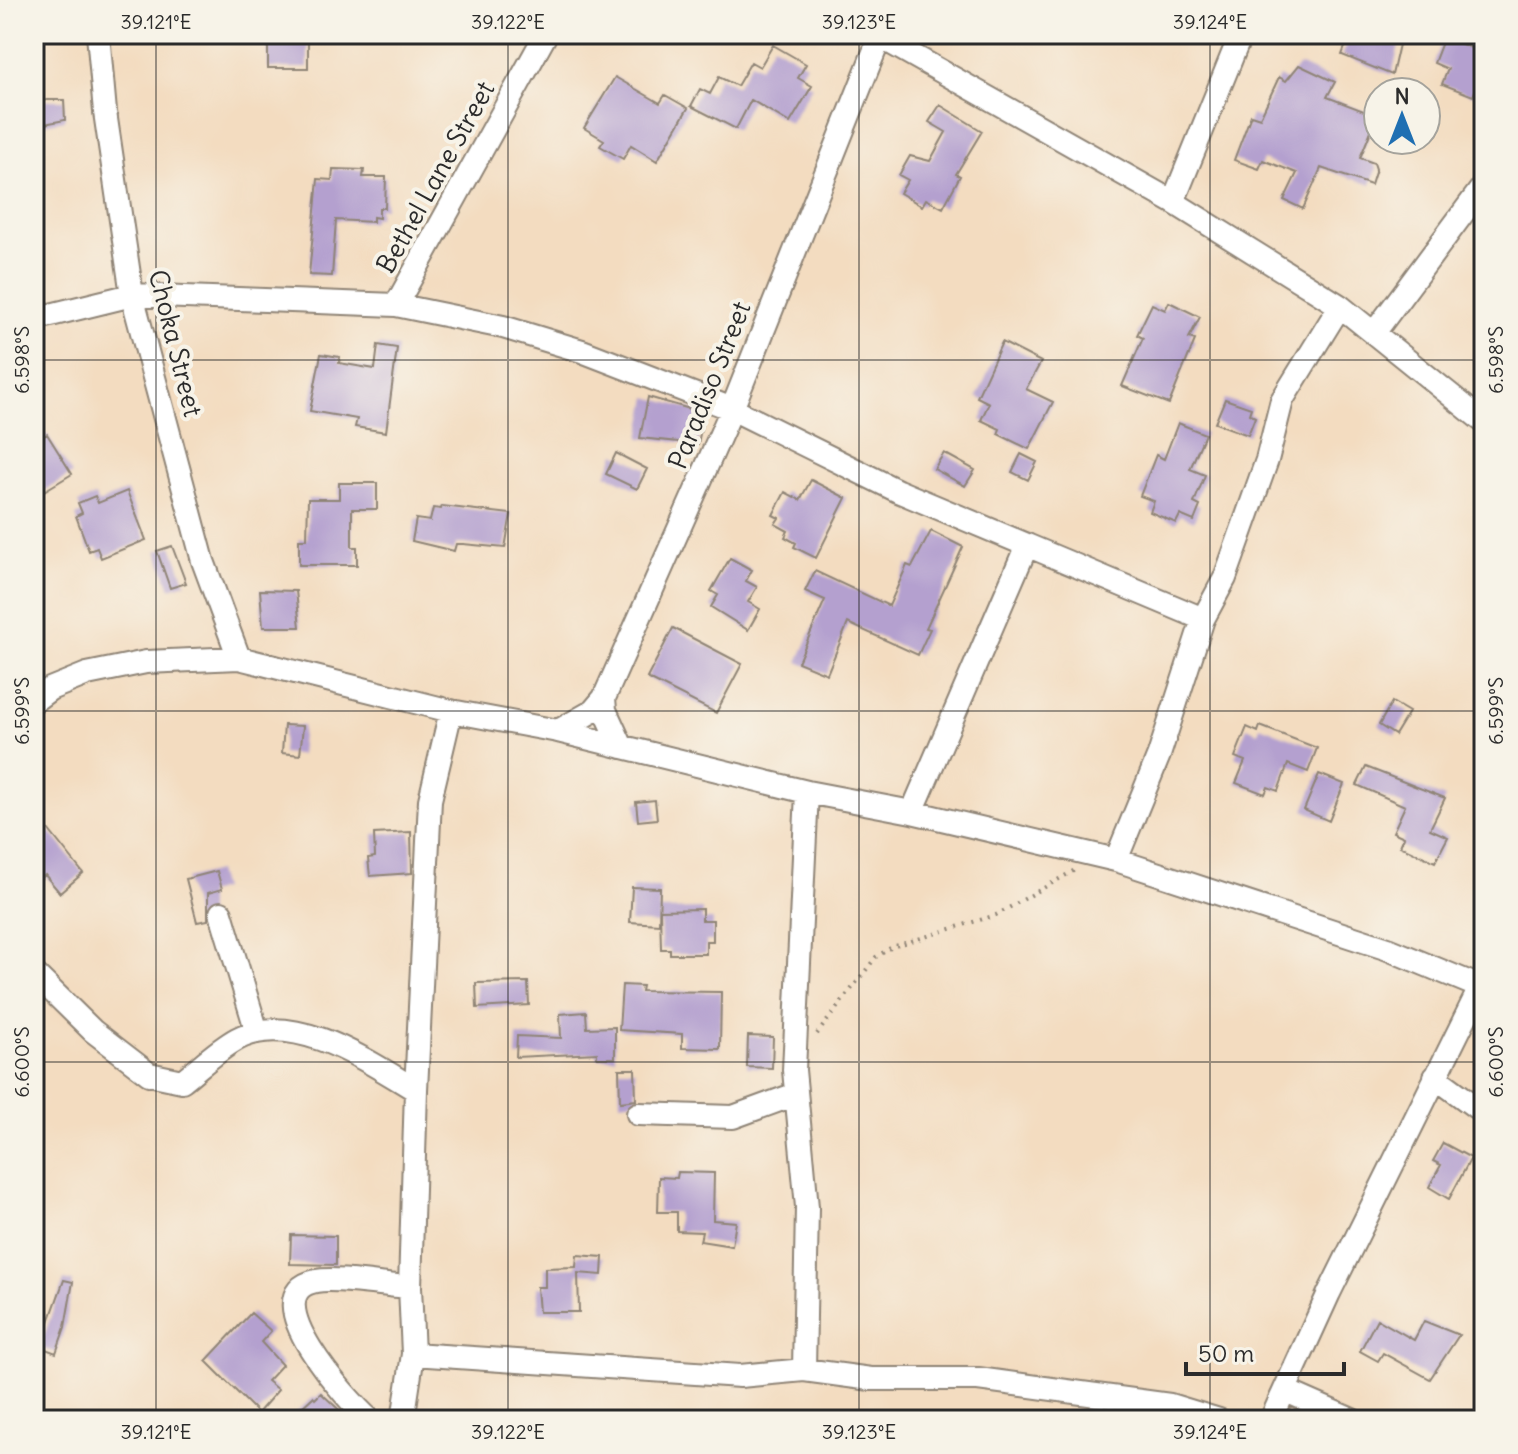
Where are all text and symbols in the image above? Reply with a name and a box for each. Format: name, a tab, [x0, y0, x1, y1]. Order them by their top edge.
text: 39.121°E	[120, 9, 192, 34]
text: 39.122°E	[471, 9, 545, 34]
text: 39.123°E	[822, 9, 896, 34]
text: 39.124°E	[1173, 9, 1247, 34]
street label: Bethel Lane Street	[369, 75, 501, 279]
north arrow	[1362, 76, 1442, 156]
text: N	[1394, 82, 1410, 110]
street label: Choka Street	[142, 266, 210, 420]
street label: Paradiso Street	[660, 296, 758, 474]
text: 6.598°S	[9, 326, 34, 394]
text: 6.598°S	[1483, 326, 1508, 394]
text: 6.599°S	[9, 677, 34, 745]
text: 6.599°S	[1483, 677, 1508, 745]
text: 6.600°S	[9, 1026, 34, 1098]
text: 6.600°S	[1483, 1026, 1508, 1098]
scale bar	[1186, 1326, 1344, 1376]
text: 50 m	[1198, 1338, 1254, 1368]
text: 39.121°E	[120, 1419, 192, 1444]
text: 39.122°E	[471, 1419, 545, 1444]
text: 39.123°E	[822, 1419, 896, 1444]
text: 39.124°E	[1173, 1419, 1247, 1444]

